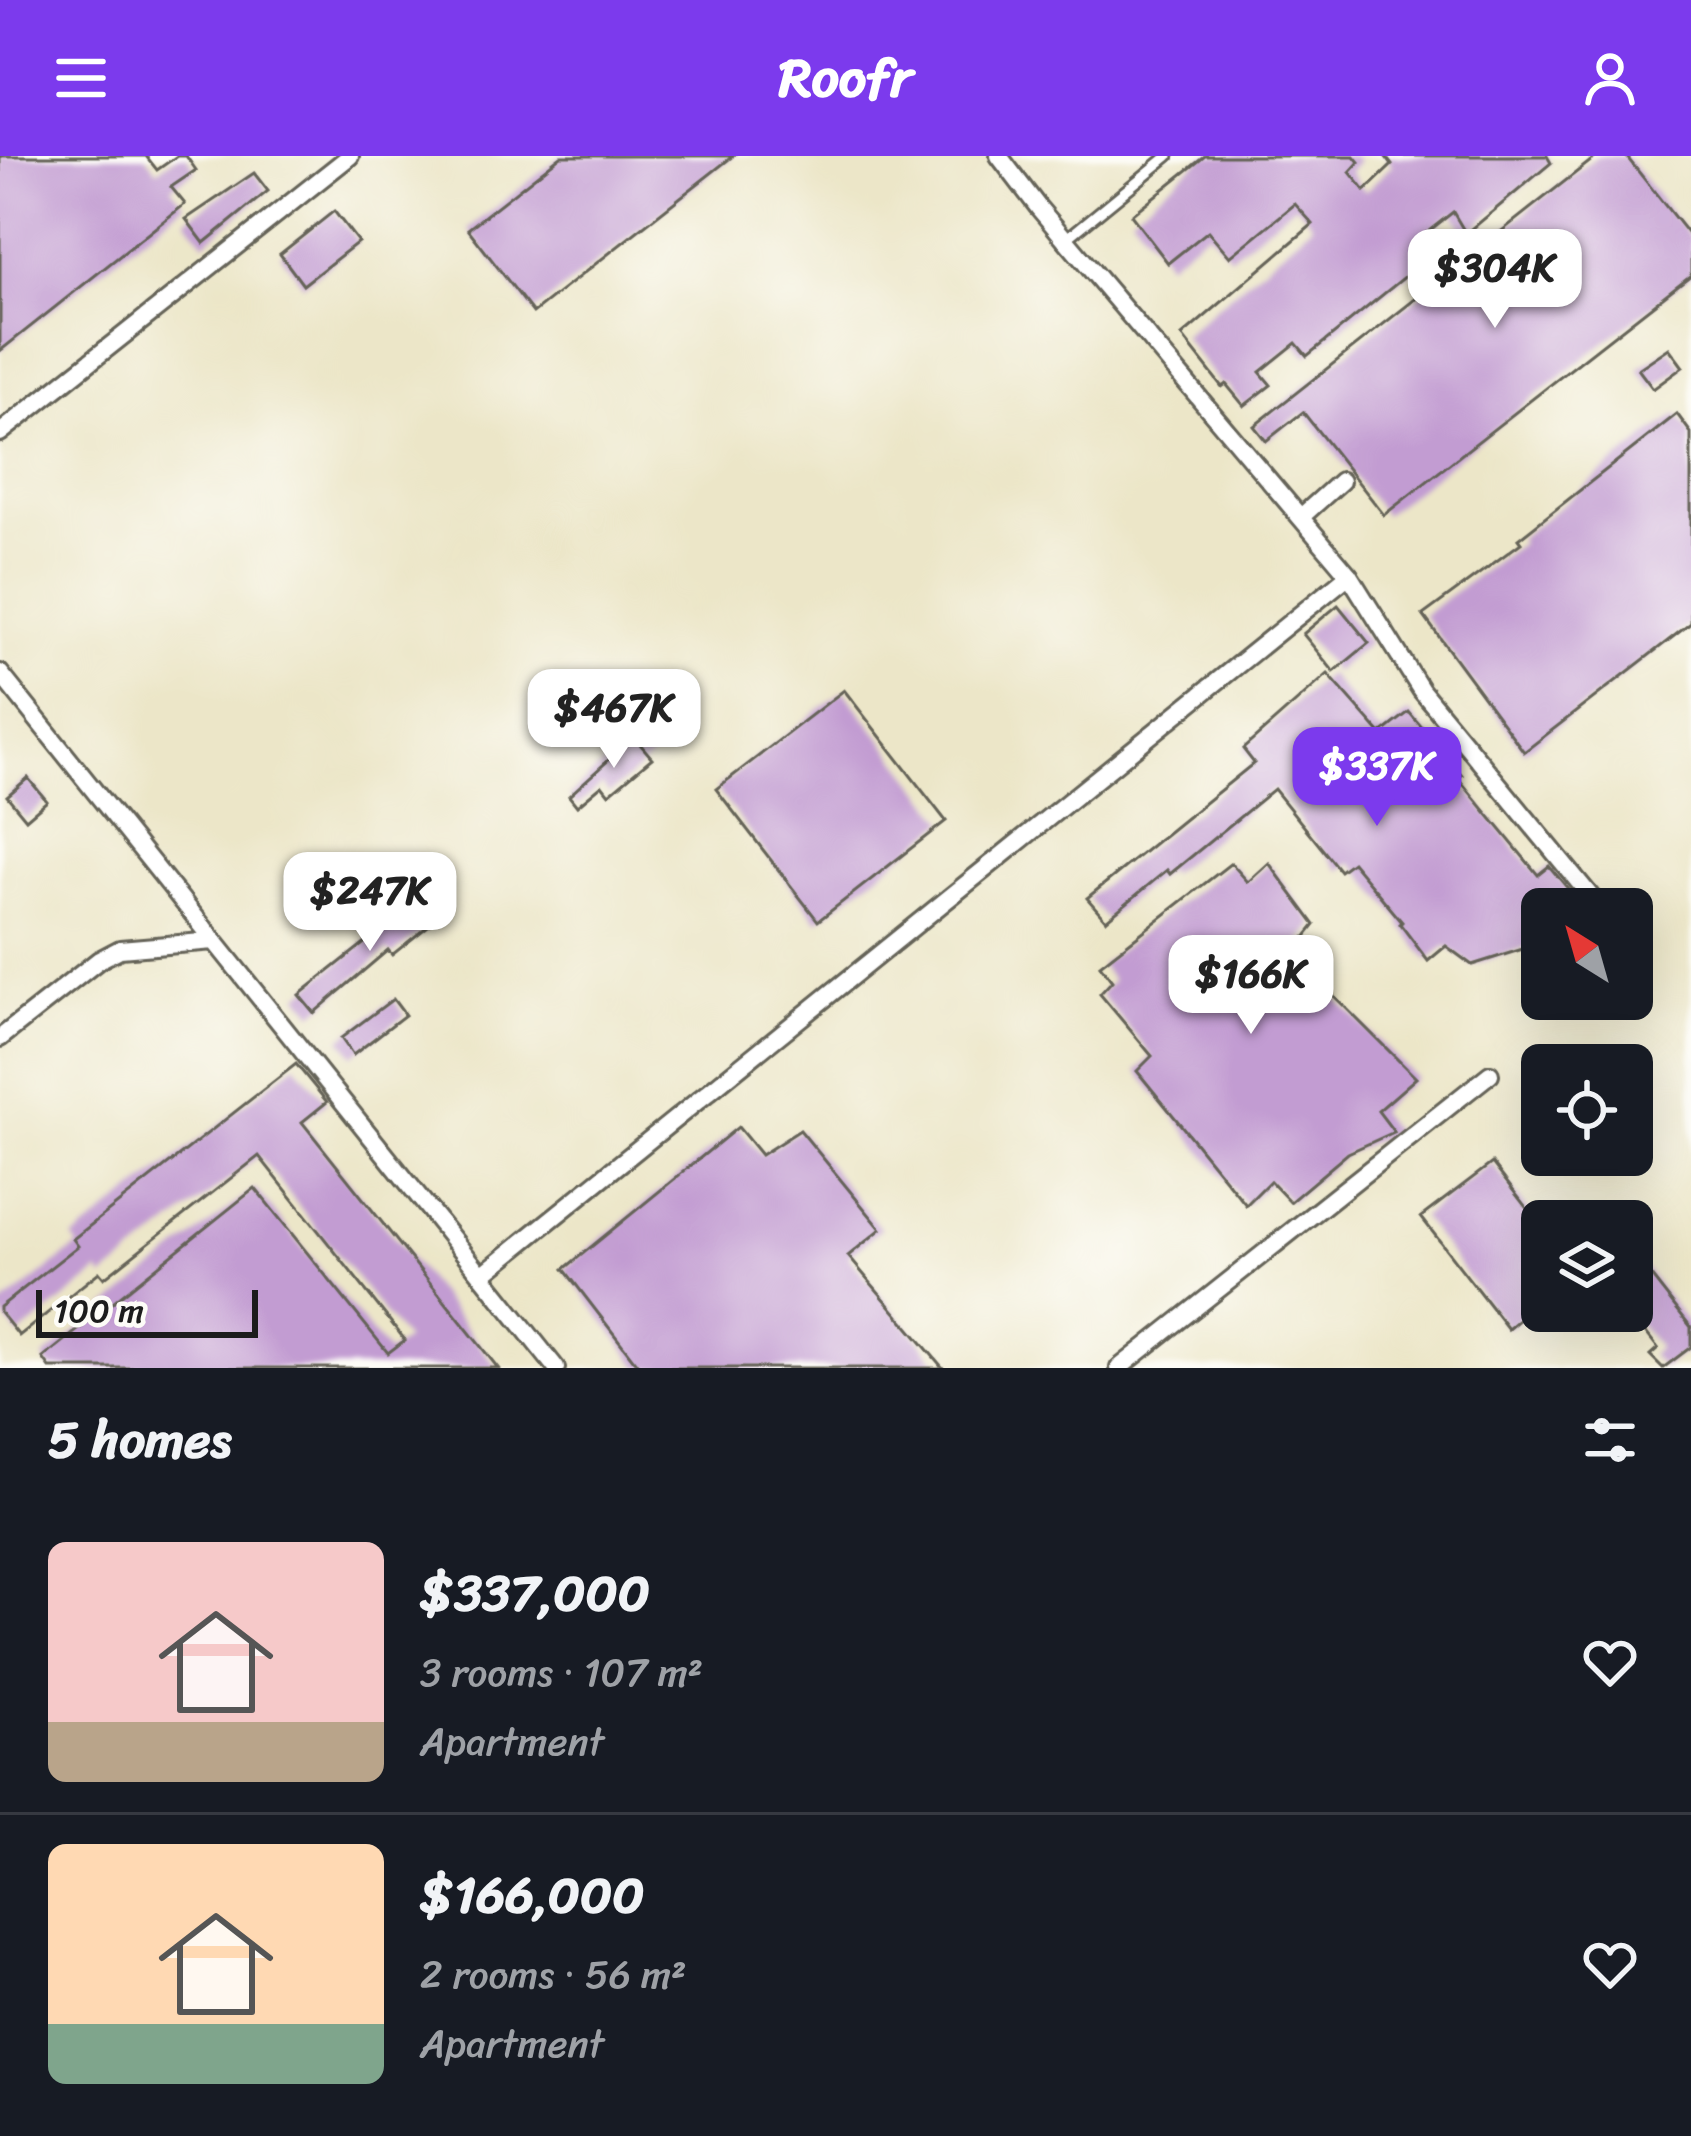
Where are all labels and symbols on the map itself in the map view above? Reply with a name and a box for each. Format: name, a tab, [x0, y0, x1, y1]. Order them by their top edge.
pin: $304K	[1411, 229, 1579, 331]
pin: $467K	[530, 669, 698, 771]
pin: $337K	[1293, 727, 1461, 829]
pin: $247K	[286, 852, 454, 954]
north arrow	[1521, 888, 1653, 1020]
pin: $166K	[1167, 935, 1335, 1037]
scale bar	[36, 1284, 258, 1337]

